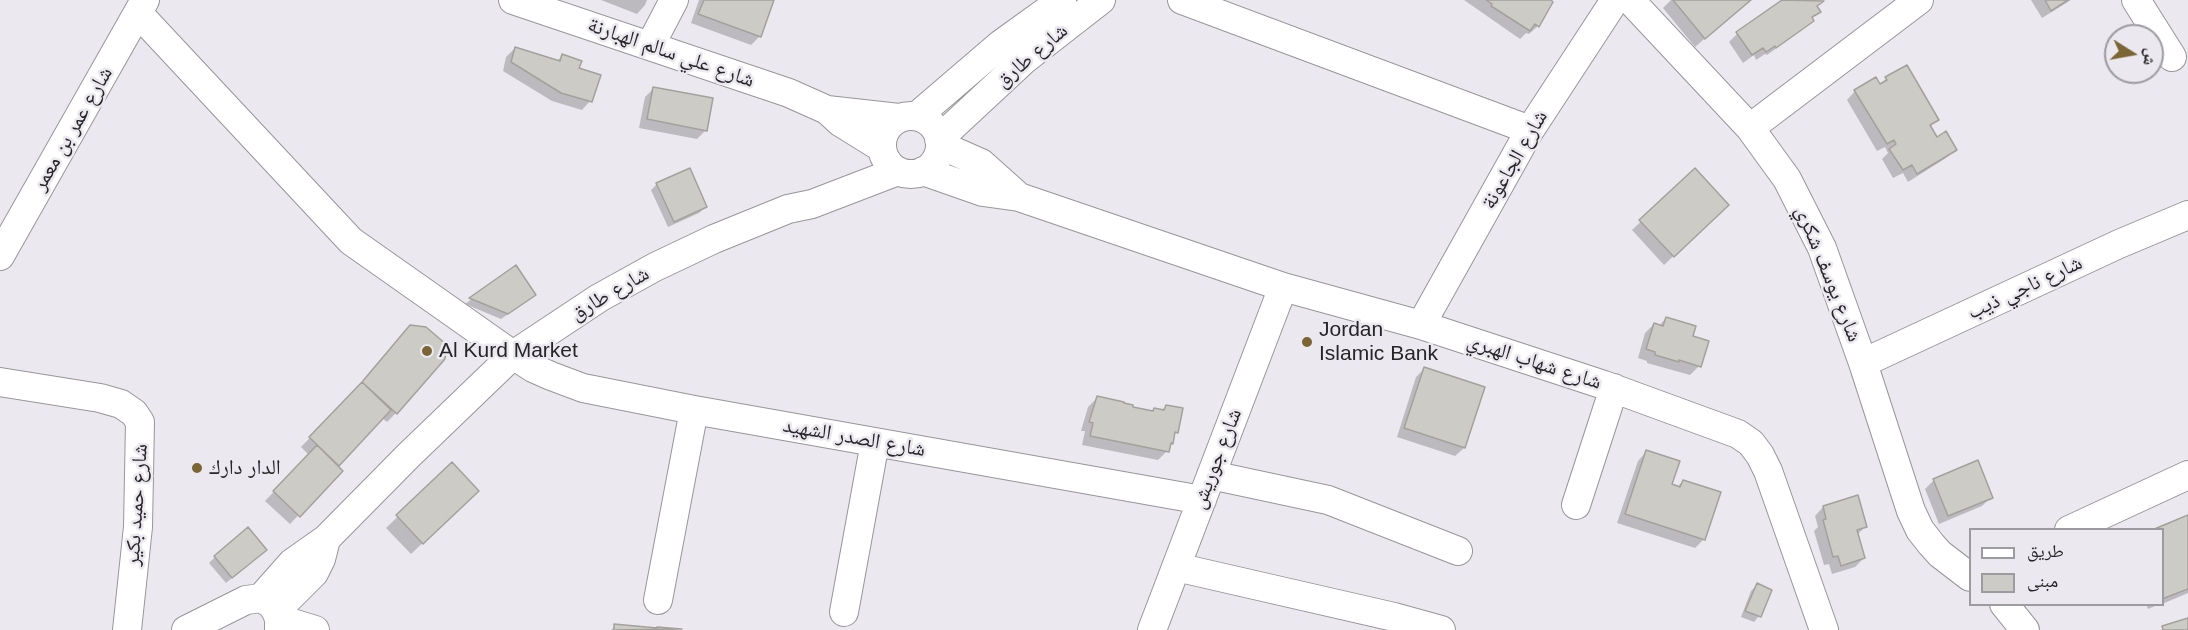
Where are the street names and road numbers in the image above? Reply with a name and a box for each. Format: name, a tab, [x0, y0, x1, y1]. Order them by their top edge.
street label: شارع علي سالم الهبارنة	[584, 13, 758, 93]
street label: شارع طارق	[991, 19, 1073, 93]
street label: شارع عمر بن معمر	[27, 63, 119, 195]
street label: شارع الجاعونة	[1477, 106, 1553, 214]
street label: شارع يوسف شكري	[1789, 202, 1867, 346]
street label: شارع ناجي ذيب	[1964, 250, 2086, 326]
street label: شارع طارق	[566, 261, 654, 327]
street label: شارع شهاب الهبري	[1464, 328, 1604, 396]
street label: شارع جوريش	[1186, 405, 1248, 513]
street label: شارع الصدر الشهيد	[781, 413, 927, 463]
street label: شارع حميد بكير	[120, 443, 154, 567]

